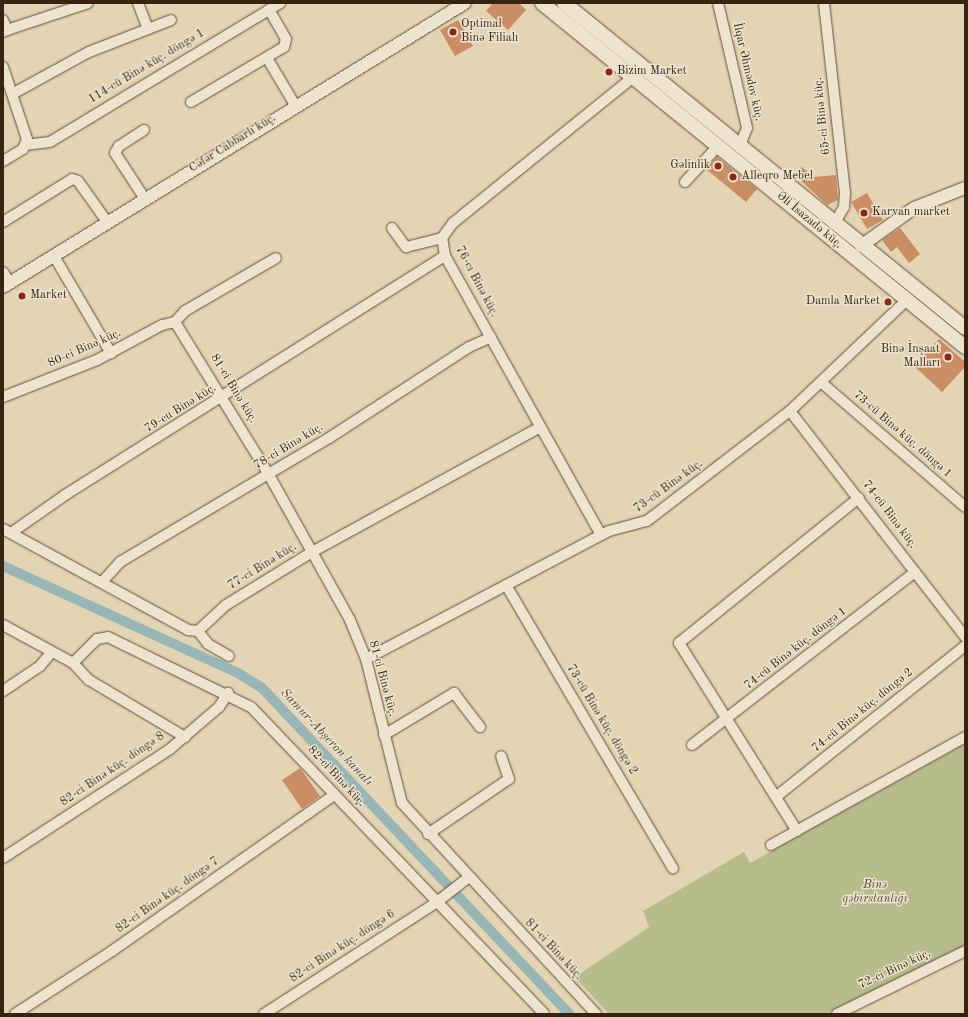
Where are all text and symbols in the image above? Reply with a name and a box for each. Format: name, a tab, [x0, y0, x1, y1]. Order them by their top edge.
place label: Optimal Binə Filialı	[461, 18, 518, 46]
street label: İlqar Əhmədov küç.	[729, 21, 765, 123]
street label: 114-cü Binə küç. döngə 1	[86, 27, 208, 107]
marker: Optimal Binə Filialı	[448, 27, 458, 37]
place label: Bizim Market	[617, 65, 687, 79]
marker: Bizim Market	[604, 67, 614, 77]
street label: 65-ci Binə küç.	[812, 76, 834, 156]
street label: Cəfər Cabbarlı küç.	[187, 112, 279, 176]
place label: Gəlinlik	[670, 159, 710, 173]
marker: Gəlinlik	[713, 161, 723, 171]
place label: Alleqro Mebel	[741, 170, 813, 184]
marker: Alleqro Mebel	[728, 172, 738, 182]
street label: Əli İsazadə küç.	[773, 189, 845, 253]
place label: Karvan market	[872, 206, 950, 220]
marker: Karvan market	[859, 208, 869, 218]
street label: 76-cı Binə küç.	[451, 244, 501, 320]
place label: Market	[30, 289, 67, 303]
marker: Market	[17, 291, 27, 301]
place label: Damla Market	[806, 295, 880, 309]
marker: Damla Market	[883, 297, 893, 307]
street label: 80-ci Binə küç.	[46, 326, 124, 372]
place label: Binə İnşaat Malları	[881, 343, 940, 371]
street label: 81-ci Binə küç.	[207, 352, 259, 426]
marker: Binə İnşaat Malları	[943, 352, 953, 362]
street label: 79-cu Binə küç.	[143, 381, 219, 437]
street label: 73-cü Binə küç. döngə 1	[850, 388, 954, 482]
street label: 78-ci Binə küç.	[252, 421, 326, 473]
street label: 73-cü Binə küç.	[632, 457, 706, 517]
street label: 74-cü Binə küç.	[859, 478, 919, 552]
street label: 77-ci Binə küç.	[226, 540, 300, 594]
street label: 74-cü Binə küç. döngə 1	[742, 605, 850, 693]
street label: 81-ci Binə küç.	[365, 639, 399, 719]
street label: 73-cü Binə küç. döngə 2	[562, 662, 640, 778]
street label: 74-cü Binə küç. döngə 2	[810, 666, 916, 756]
water label: Samur-Abşeron kanalı	[277, 686, 375, 790]
street label: 82-ci Binə küç. döngə 8	[58, 730, 168, 810]
street label: 82-ci Binə küç.	[304, 743, 368, 811]
street label: 82-ci Binə küç. döngə 7	[114, 855, 222, 937]
park label: Binə qəbirstanlığı	[842, 879, 908, 907]
street label: 82-ci Binə küç. döngə 6	[288, 908, 398, 986]
street label: 81-ci Binə küç.	[521, 916, 585, 984]
street label: 72-ci Binə küç.	[856, 947, 934, 993]

